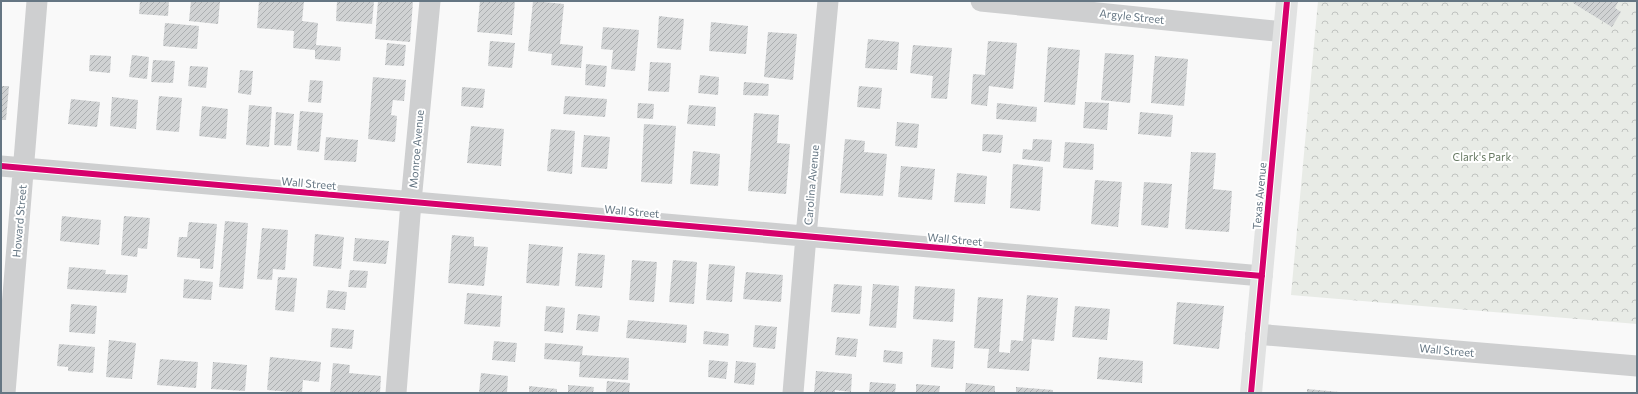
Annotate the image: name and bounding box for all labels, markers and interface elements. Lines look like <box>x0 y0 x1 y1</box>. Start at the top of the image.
street label: Argyle Street <box>1099 6 1166 26</box>
street label: Monroe Avenue <box>406 109 426 189</box>
street label: Carolina Avenue <box>801 144 821 226</box>
park label: Clark's Park <box>1453 150 1511 163</box>
street label: Texas Avenue <box>1250 162 1268 230</box>
street label: Wall Street <box>281 174 338 192</box>
street label: Howard Street <box>9 184 29 258</box>
street label: Wall Street <box>604 202 661 220</box>
street label: Wall Street <box>927 230 984 248</box>
street label: Wall Street <box>1419 341 1476 359</box>

